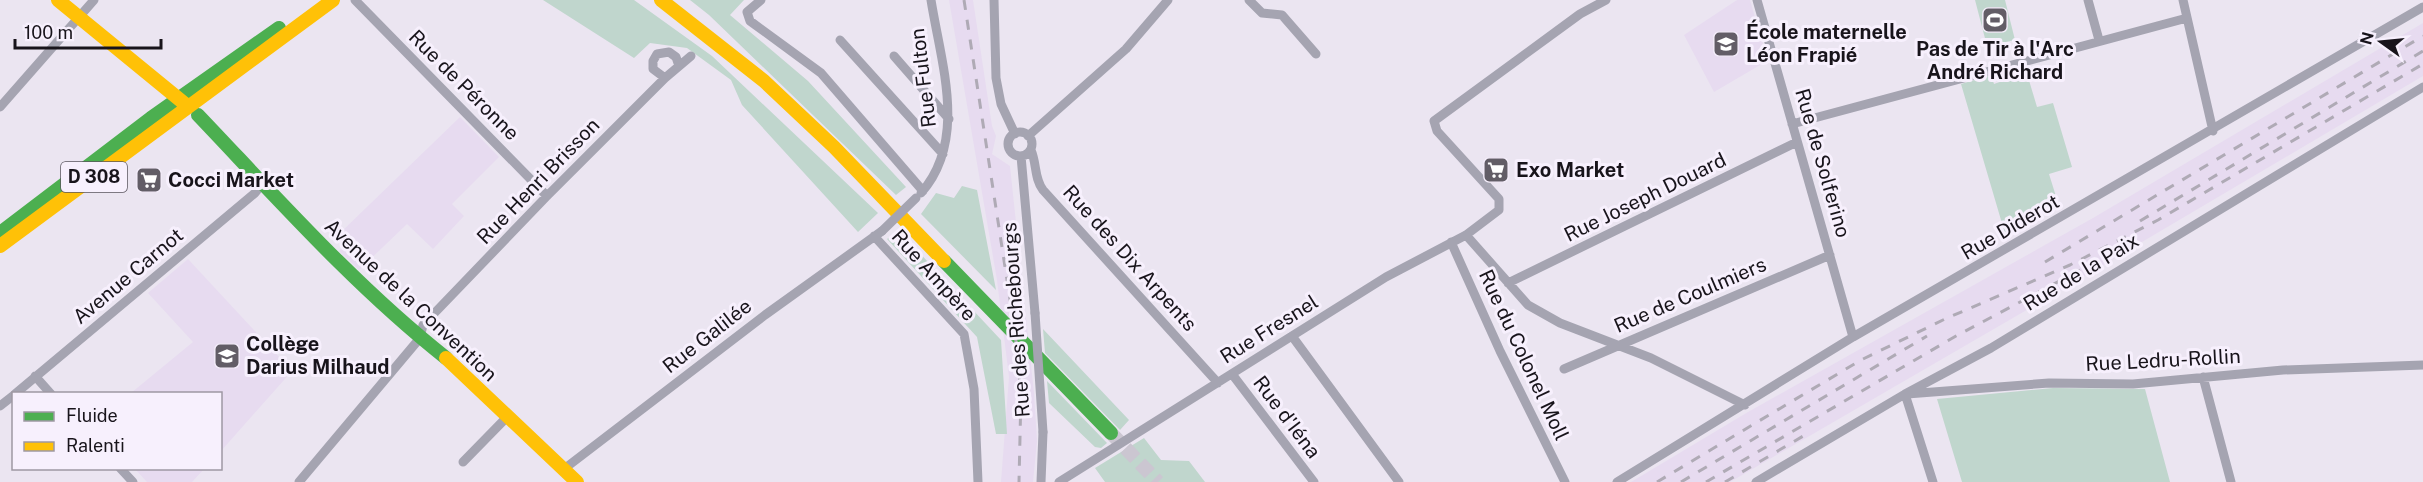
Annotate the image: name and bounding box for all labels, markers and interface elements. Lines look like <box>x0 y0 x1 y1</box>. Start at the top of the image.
sports icon: Pas de Tir à l'Arc André Richard <box>1980 5 2010 35</box>
scale bar <box>15 12 160 50</box>
north arrow <box>2351 12 2411 72</box>
place label: École maternelle Léon Frapié <box>1746 19 1907 67</box>
text: 100 m <box>24 22 73 43</box>
street label: Rue de Péronne <box>404 25 524 145</box>
street label: Rue Fulton <box>905 27 941 129</box>
school or university icon: École maternelle Léon Frapié <box>1711 29 1741 59</box>
text: N <box>2356 30 2378 47</box>
place label: Pas de Tir à l'Arc André Richard <box>1916 37 2074 84</box>
street label: Rue de Solferino <box>1790 86 1856 240</box>
street label: Rue Henri Brisson <box>472 113 604 249</box>
street label: Rue Joseph Douard <box>1560 147 1730 247</box>
supermarket icon: Exo Market <box>1481 155 1511 185</box>
place label: Exo Market <box>1516 158 1624 182</box>
road number: D 308 <box>61 162 127 192</box>
supermarket icon: Cocci Market <box>134 165 164 195</box>
place label: Cocci Market <box>168 168 294 192</box>
street label: Rue des Dix Arpents <box>1058 180 1202 336</box>
street label: Rue Diderot <box>1957 189 2063 265</box>
street label: Avenue de la Convention <box>320 214 502 386</box>
street label: Rue des Richebourgs <box>997 222 1035 418</box>
street label: Avenue Carnot <box>68 223 188 329</box>
street label: Rue Ampère <box>887 224 981 326</box>
street label: Rue de la Paix <box>2019 228 2143 316</box>
street label: Rue de Coulmiers <box>1610 252 1770 338</box>
street label: Rue du Colonel Moll <box>1474 266 1574 444</box>
street label: Rue Fresnel <box>1216 289 1322 369</box>
street label: Rue Galilée <box>658 294 756 378</box>
place label: Collège Darius Milhaud <box>246 332 390 379</box>
school or university icon: Collège Darius Milhaud <box>212 341 242 371</box>
street label: Rue Ledru-Rollin <box>2085 344 2241 376</box>
street label: Rue d'Iéna <box>1248 371 1326 463</box>
legend <box>12 392 222 470</box>
text: Fluide <box>66 405 118 426</box>
text: Ralenti <box>66 435 125 456</box>

